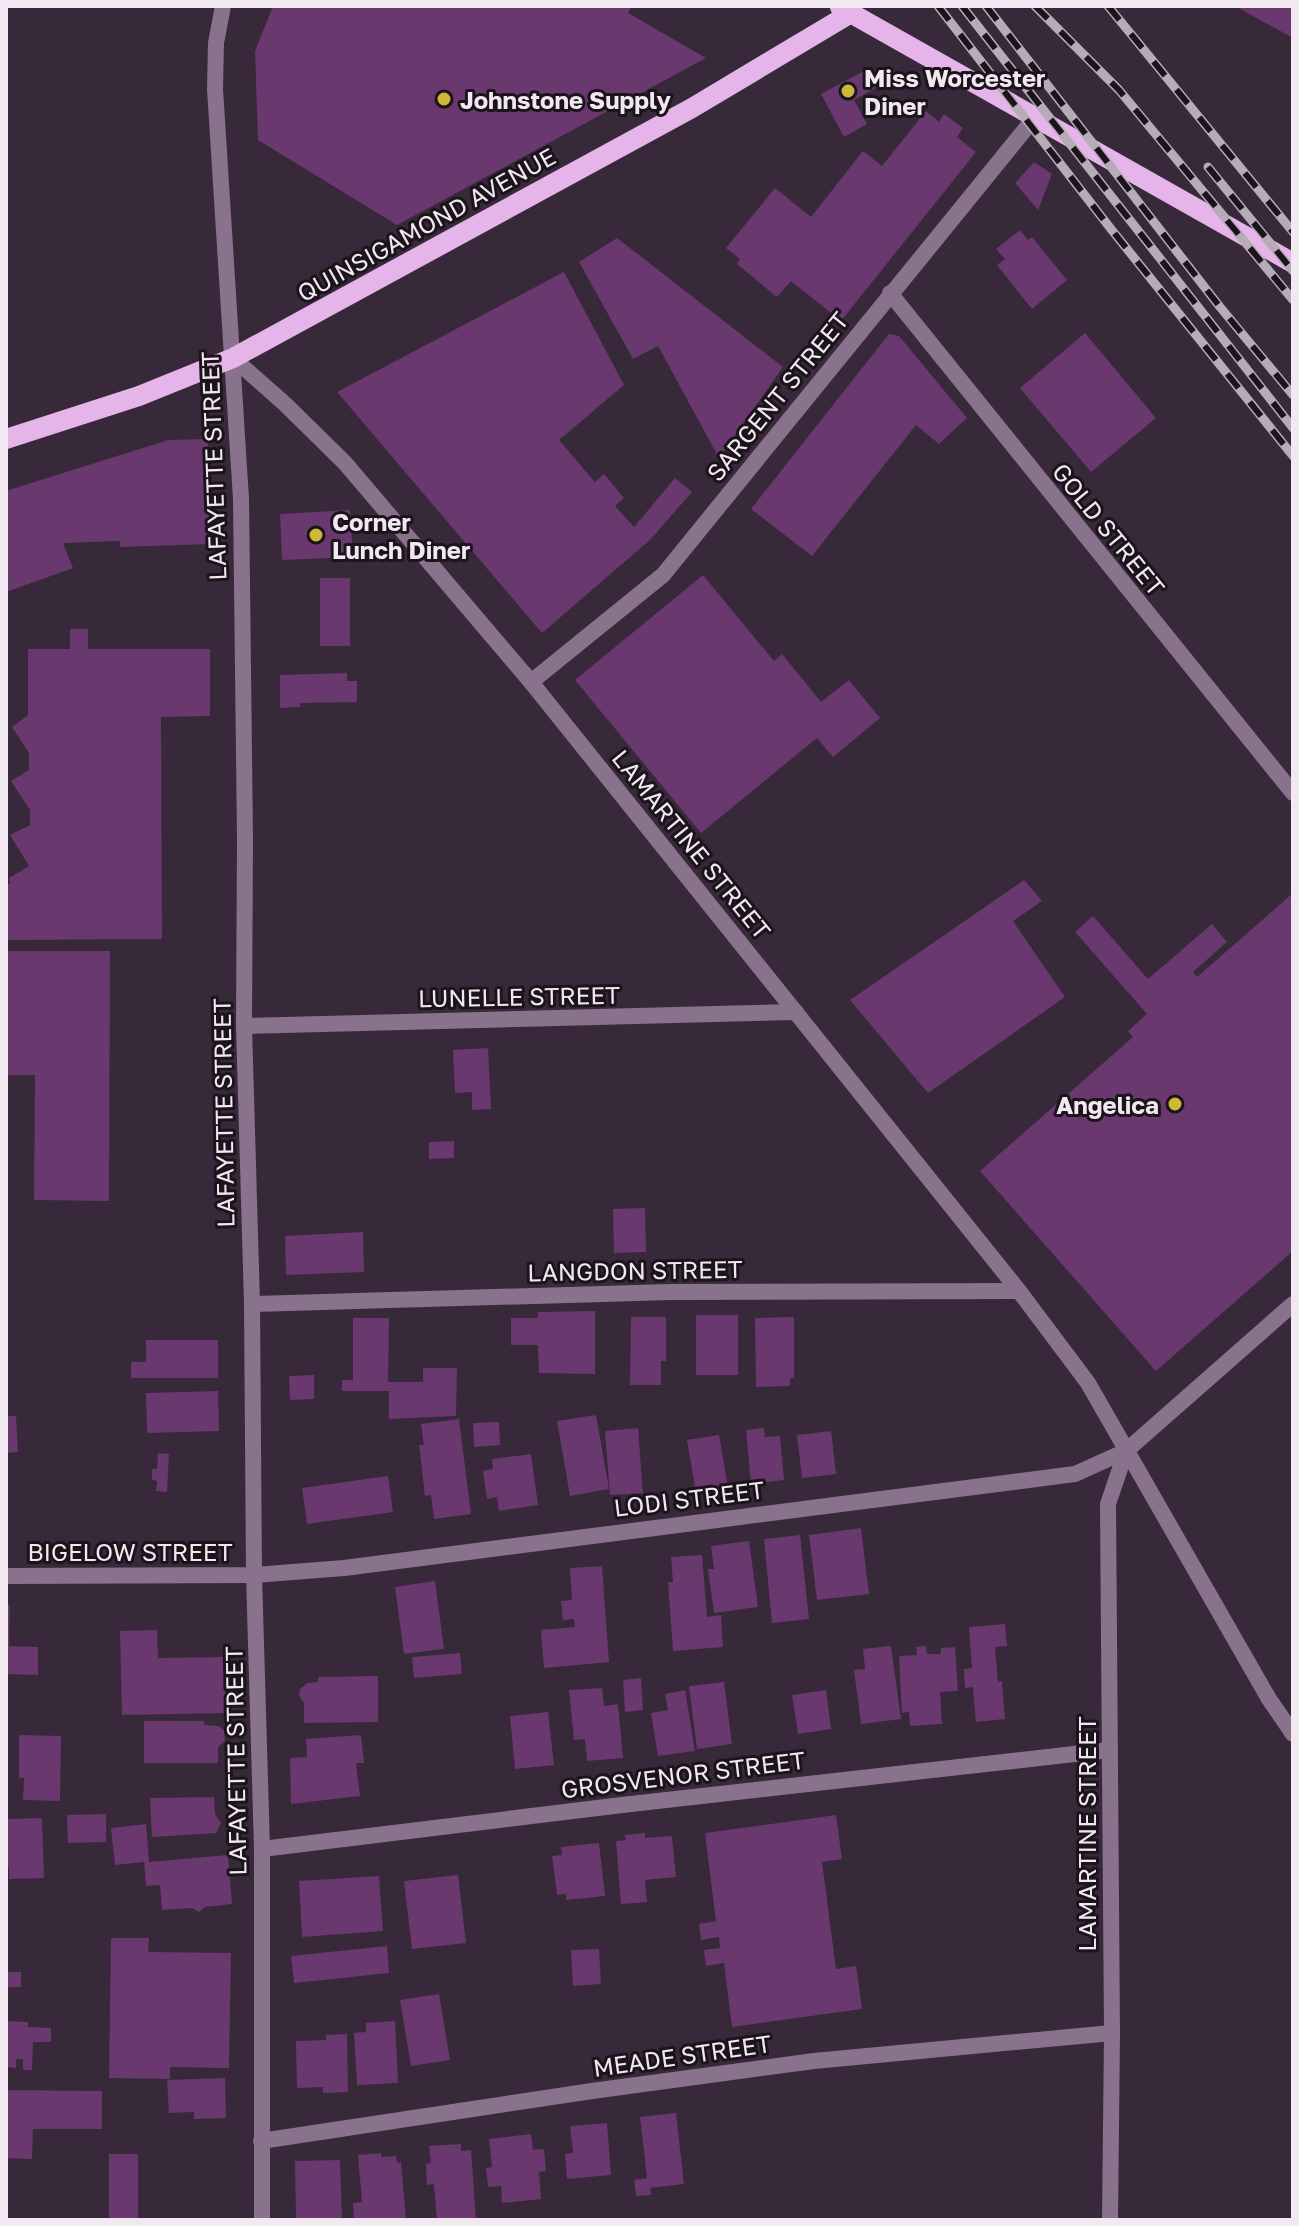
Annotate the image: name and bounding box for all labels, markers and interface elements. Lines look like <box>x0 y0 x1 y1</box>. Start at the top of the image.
place label: Miss Worcester Diner <box>864 63 1045 120</box>
marker: Miss Worcester Diner <box>839 82 857 100</box>
place label: Johnstone Supply <box>460 85 672 114</box>
marker: Johnstone Supply <box>435 90 453 108</box>
street label: QUINSIGAMOND AVENUE <box>292 141 560 307</box>
street label: SARGENT STREET <box>700 306 854 486</box>
street label: LAFAYETTE STREET <box>195 351 231 581</box>
street label: GOLD STREET <box>1047 457 1171 601</box>
place label: Corner Lunch Diner <box>332 507 470 564</box>
marker: Corner Lunch Diner <box>307 526 325 544</box>
street label: LAMARTINE STREET <box>607 743 777 945</box>
street label: LUNELLE STREET <box>418 980 620 1012</box>
street label: LAFAYETTE STREET <box>206 998 239 1228</box>
place label: Angelica <box>1056 1090 1159 1119</box>
marker: Angelica <box>1166 1095 1184 1113</box>
street label: LANGDON STREET <box>527 1254 743 1286</box>
street label: LODI STREET <box>612 1474 766 1522</box>
street label: BIGELOW STREET <box>27 1537 233 1566</box>
street label: LAFAYETTE STREET <box>218 1646 251 1876</box>
street label: LAMARTINE STREET <box>1072 1716 1101 1952</box>
street label: GROSVENOR STREET <box>559 1745 807 1803</box>
street label: MEADE STREET <box>591 2028 773 2082</box>

